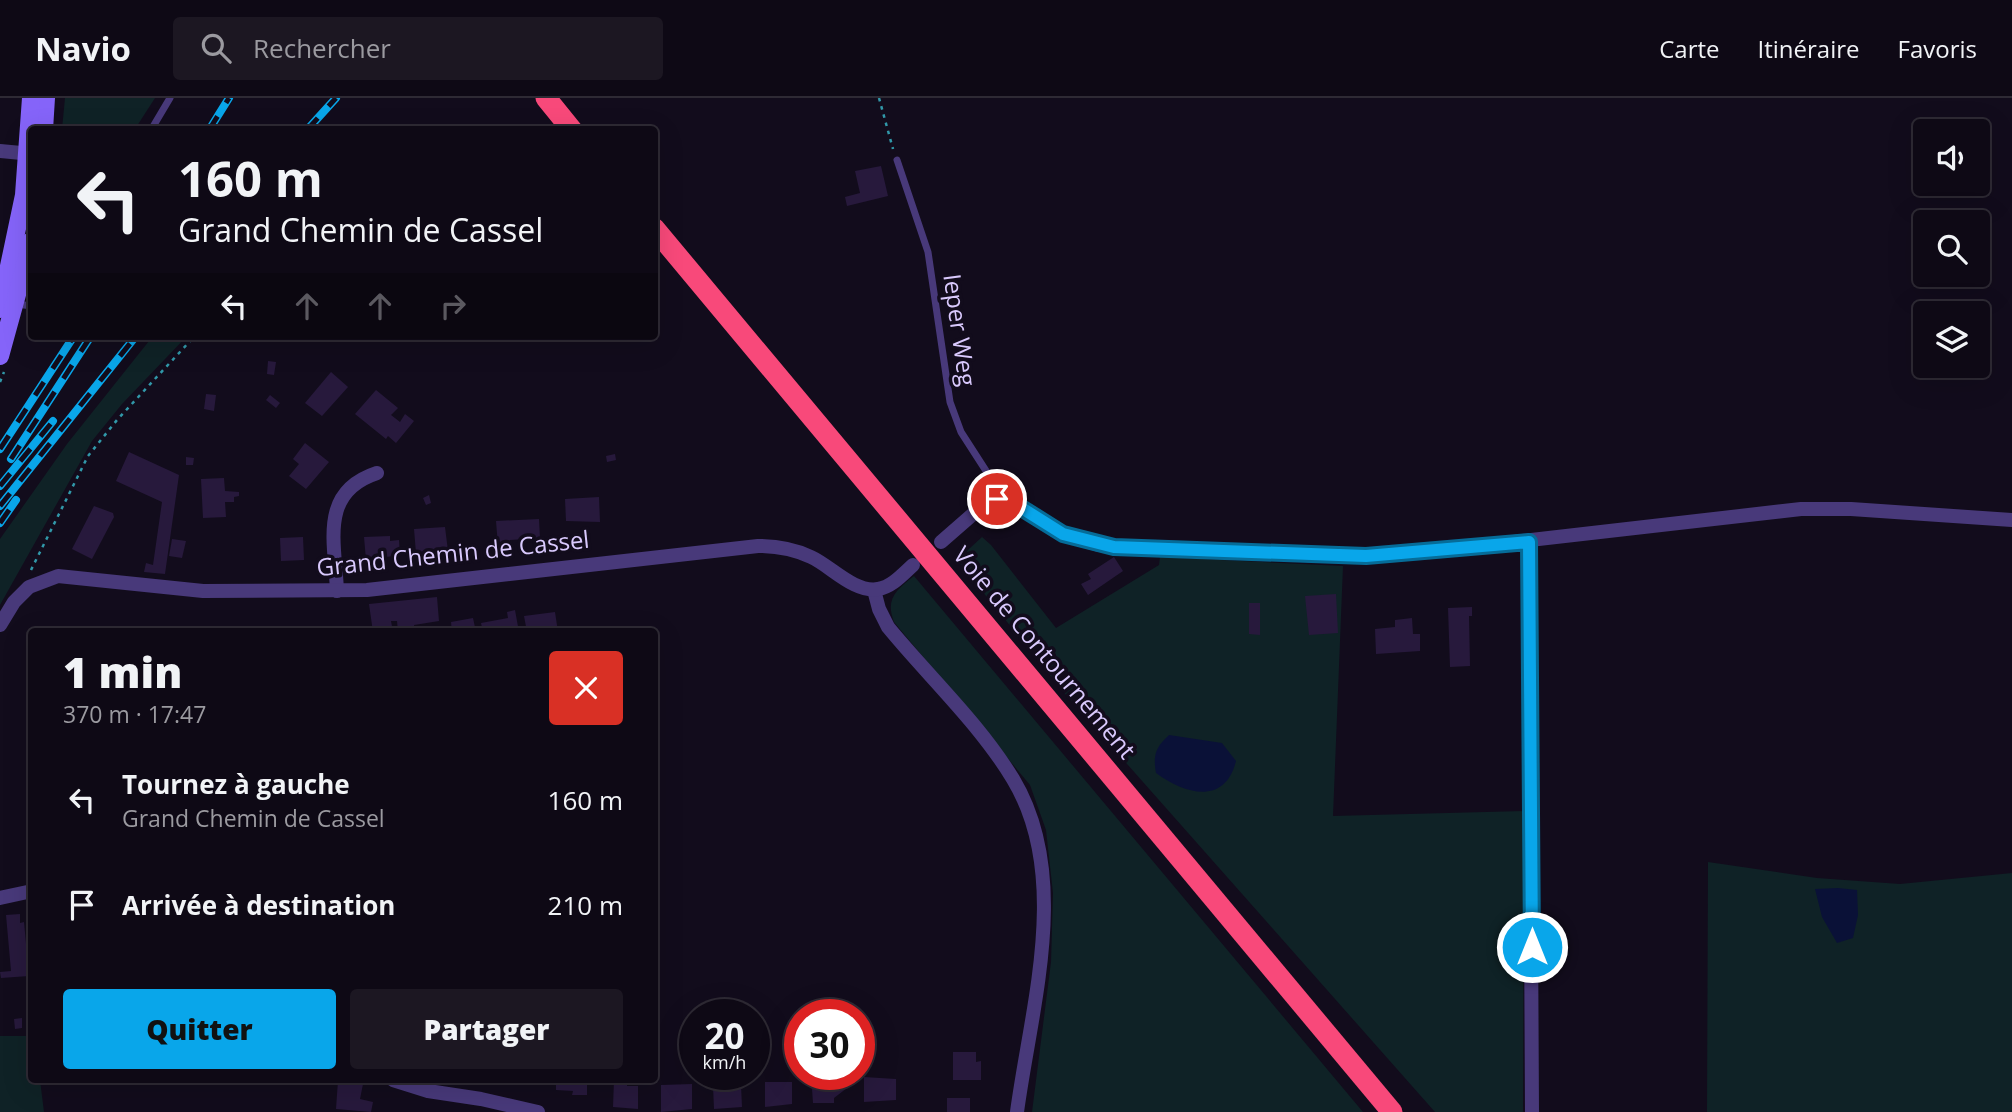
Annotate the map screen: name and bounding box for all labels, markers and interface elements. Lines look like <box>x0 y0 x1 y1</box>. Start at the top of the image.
search box <box>173 17 663 80</box>
text: Navio <box>35 26 131 71</box>
icon: search <box>197 29 235 67</box>
text: Rechercher <box>253 30 391 66</box>
text: Carte <box>1659 32 1720 65</box>
text: Itinéraire <box>1758 32 1860 65</box>
text: Favoris <box>1898 32 1977 65</box>
map controls <box>1913 119 1990 378</box>
button: sound <box>1913 119 1990 196</box>
text: 160 m <box>178 145 323 211</box>
icon: left <box>63 154 154 245</box>
text: Grand Chemin de Cassel <box>178 208 543 251</box>
button: search <box>1913 210 1990 287</box>
street label: Ieper Weg <box>936 272 985 388</box>
icon: left <box>215 287 253 325</box>
icon: ahead <box>288 287 326 325</box>
icon: ahead <box>361 287 399 325</box>
icon: right <box>434 287 472 325</box>
button: layers <box>1913 301 1990 378</box>
pin <box>967 469 1027 529</box>
icon: arrive <box>978 480 1016 518</box>
street label: Grand Chemin de Cassel <box>315 522 591 583</box>
street label: Voie de Contournement <box>946 539 1144 765</box>
text: 1 min <box>63 643 182 700</box>
button: close <box>549 651 623 725</box>
text: 370 m · 17:47 <box>63 698 206 730</box>
text: Tournez à gauche <box>122 766 350 802</box>
icon: left <box>63 781 101 819</box>
text: 160 m <box>548 782 623 818</box>
text: Grand Chemin de Cassel <box>122 802 385 834</box>
icon: arrive <box>63 886 101 924</box>
text: Arrivée à destination <box>122 887 395 923</box>
text: 210 m <box>548 887 623 923</box>
position arrow <box>1495 910 1569 984</box>
button: Quitter <box>63 989 336 1069</box>
button: Partager <box>350 989 623 1069</box>
speed limit sign: 30 <box>784 999 875 1090</box>
text: 20 <box>704 1012 745 1059</box>
text: km/h <box>703 1050 746 1074</box>

